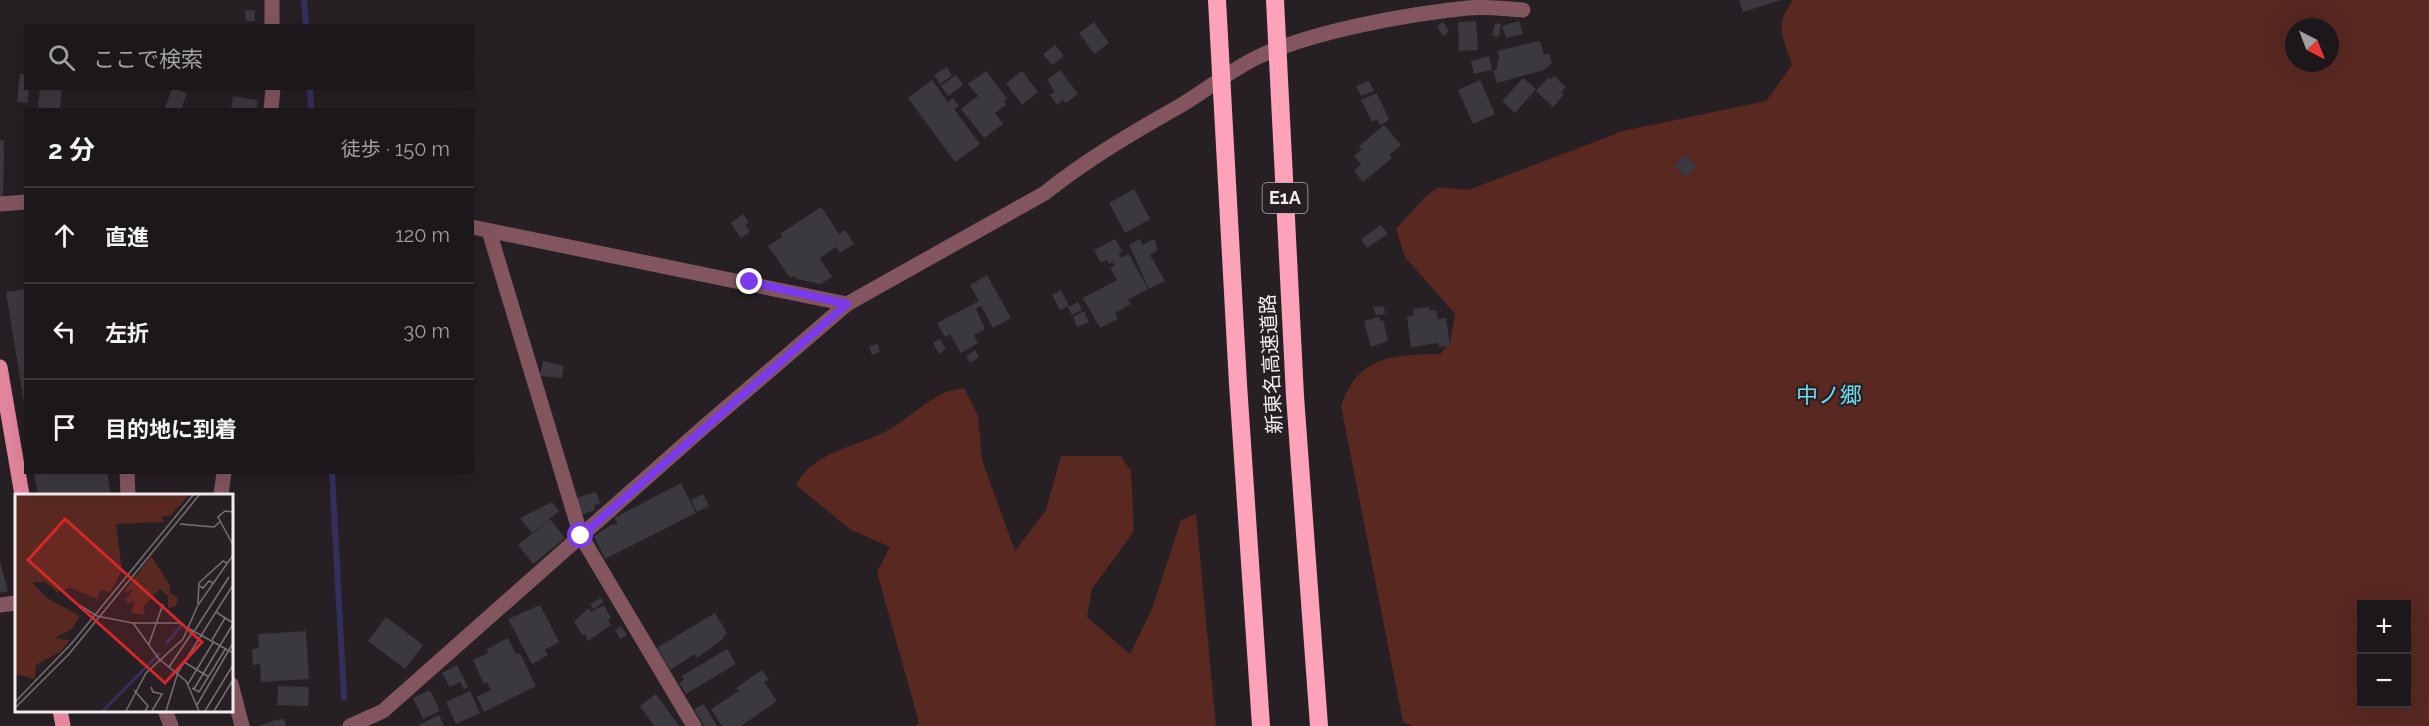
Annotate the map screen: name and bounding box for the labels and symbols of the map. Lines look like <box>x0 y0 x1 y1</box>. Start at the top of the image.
north arrow <box>2285 18 2339 72</box>
road number: E1A <box>1262 183 1308 213</box>
route end <box>736 268 762 294</box>
street label: 新東名高速道路 <box>1255 293 1287 435</box>
district label: 中ノ郷 <box>1796 382 1862 408</box>
inset map <box>15 494 232 711</box>
route start <box>567 522 593 548</box>

